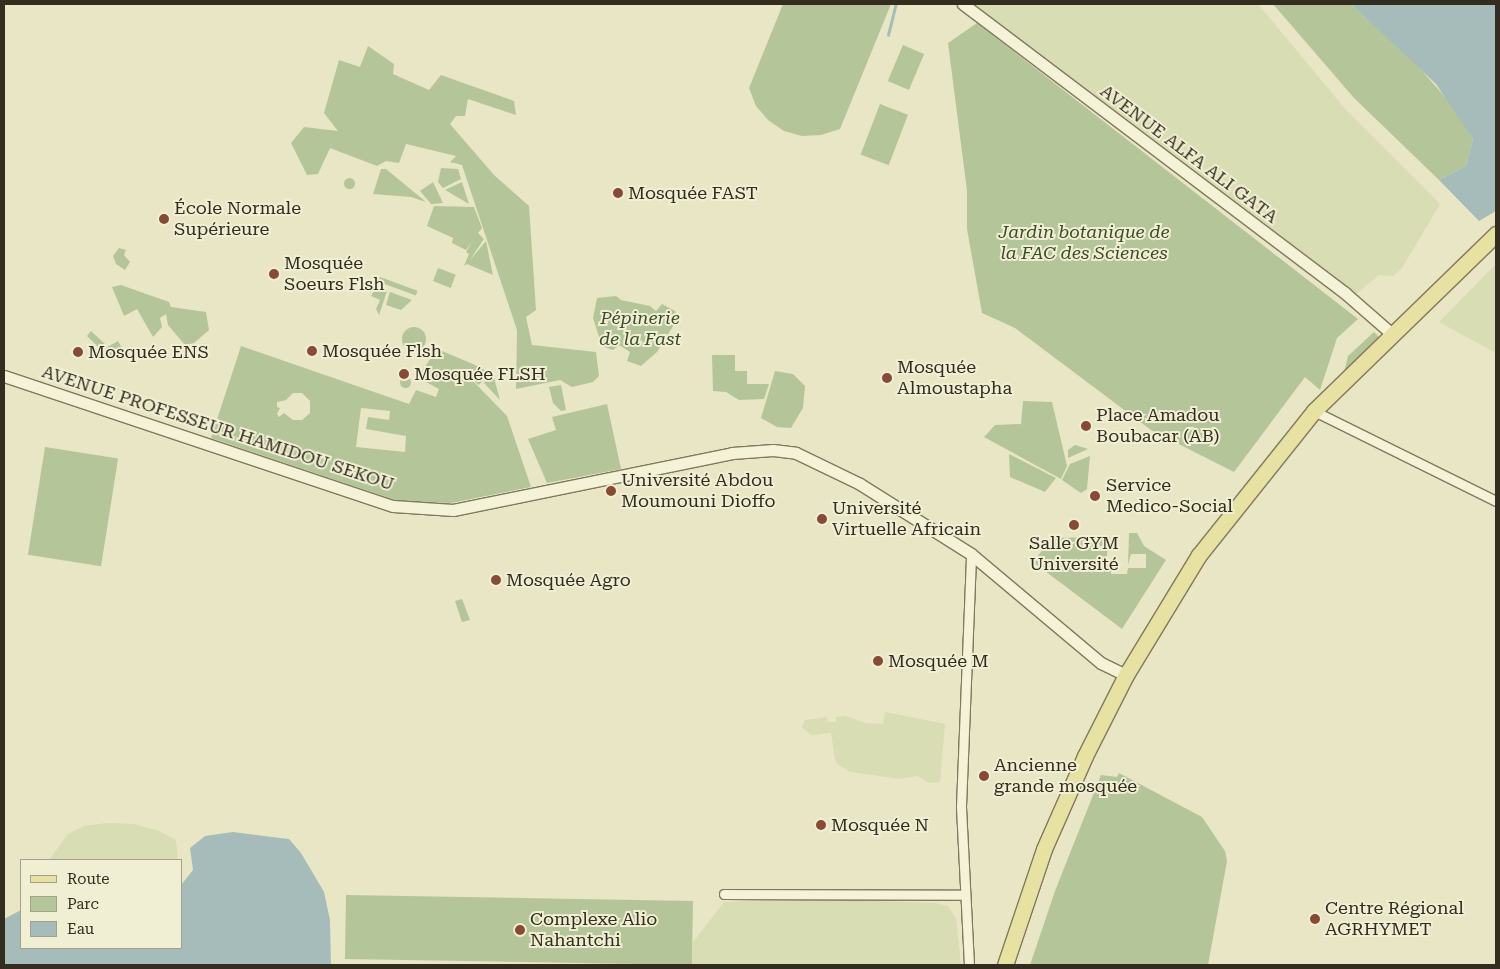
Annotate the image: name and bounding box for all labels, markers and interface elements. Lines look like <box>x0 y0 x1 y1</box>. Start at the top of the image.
street label: AVENUE ALFA ALI GATA <box>1096 80 1282 228</box>
place label: Mosquée FAST <box>628 182 758 204</box>
marker: Mosquée FAST <box>612 187 624 199</box>
place label: École Normale Supérieure <box>174 198 301 240</box>
marker: École Normale Supérieure <box>158 213 170 225</box>
park label: Jardin botanique de la FAC des Sciences <box>998 222 1170 264</box>
place label: Mosquée Soeurs Flsh <box>284 253 385 296</box>
marker: Mosquée Soeurs Flsh <box>268 268 280 280</box>
park label: Pépinerie de la Fast <box>599 308 681 350</box>
place label: Mosquée Flsh <box>322 340 442 362</box>
place label: Mosquée ENS <box>88 341 209 363</box>
marker: Mosquée Flsh <box>306 345 318 357</box>
marker: Mosquée ENS <box>72 346 84 358</box>
place label: Mosquée Almoustapha <box>897 357 1012 399</box>
street label: AVENUE PROFESSEUR HAMIDOU SEKOU <box>39 361 397 495</box>
place label: Mosquée FLSH <box>414 363 546 385</box>
marker: Mosquée FLSH <box>398 368 410 380</box>
marker: Mosquée Almoustapha <box>881 372 893 384</box>
place label: Place Amadou Boubacar (AB) <box>1096 405 1219 448</box>
marker: Place Amadou Boubacar (AB) <box>1080 420 1092 432</box>
place label: Université Abdou Moumouni Dioffo <box>621 470 775 512</box>
place label: Service Medico-Social <box>1106 475 1233 518</box>
marker: Université Abdou Moumouni Dioffo <box>605 485 617 497</box>
marker: Service Medico-Social <box>1088 489 1102 503</box>
place label: Université Virtuelle Africain <box>832 498 981 540</box>
marker: Université Virtuelle Africain <box>816 513 828 525</box>
marker: Salle GYM Université <box>1068 519 1080 531</box>
place label: Salle GYM Université <box>1029 533 1119 576</box>
place label: Mosquée Agro <box>506 569 631 591</box>
marker: Mosquée Agro <box>490 574 502 586</box>
place label: Mosquée M <box>888 650 989 672</box>
marker: Mosquée M <box>872 655 884 667</box>
place label: Ancienne grande mosquée <box>994 755 1137 798</box>
marker: Ancienne grande mosquée <box>978 770 990 782</box>
place label: Mosquée N <box>831 814 929 836</box>
marker: Mosquée N <box>815 819 827 831</box>
legend <box>20 859 182 949</box>
text: Route <box>67 870 109 888</box>
text: Parc <box>67 895 99 913</box>
place label: Centre Régional AGRHYMET <box>1325 898 1464 941</box>
place label: Complexe Alio Nahantchi <box>530 909 657 952</box>
marker: Centre Régional AGRHYMET <box>1309 913 1321 925</box>
text: Eau <box>67 920 94 938</box>
marker: Complexe Alio Nahantchi <box>514 924 526 936</box>

